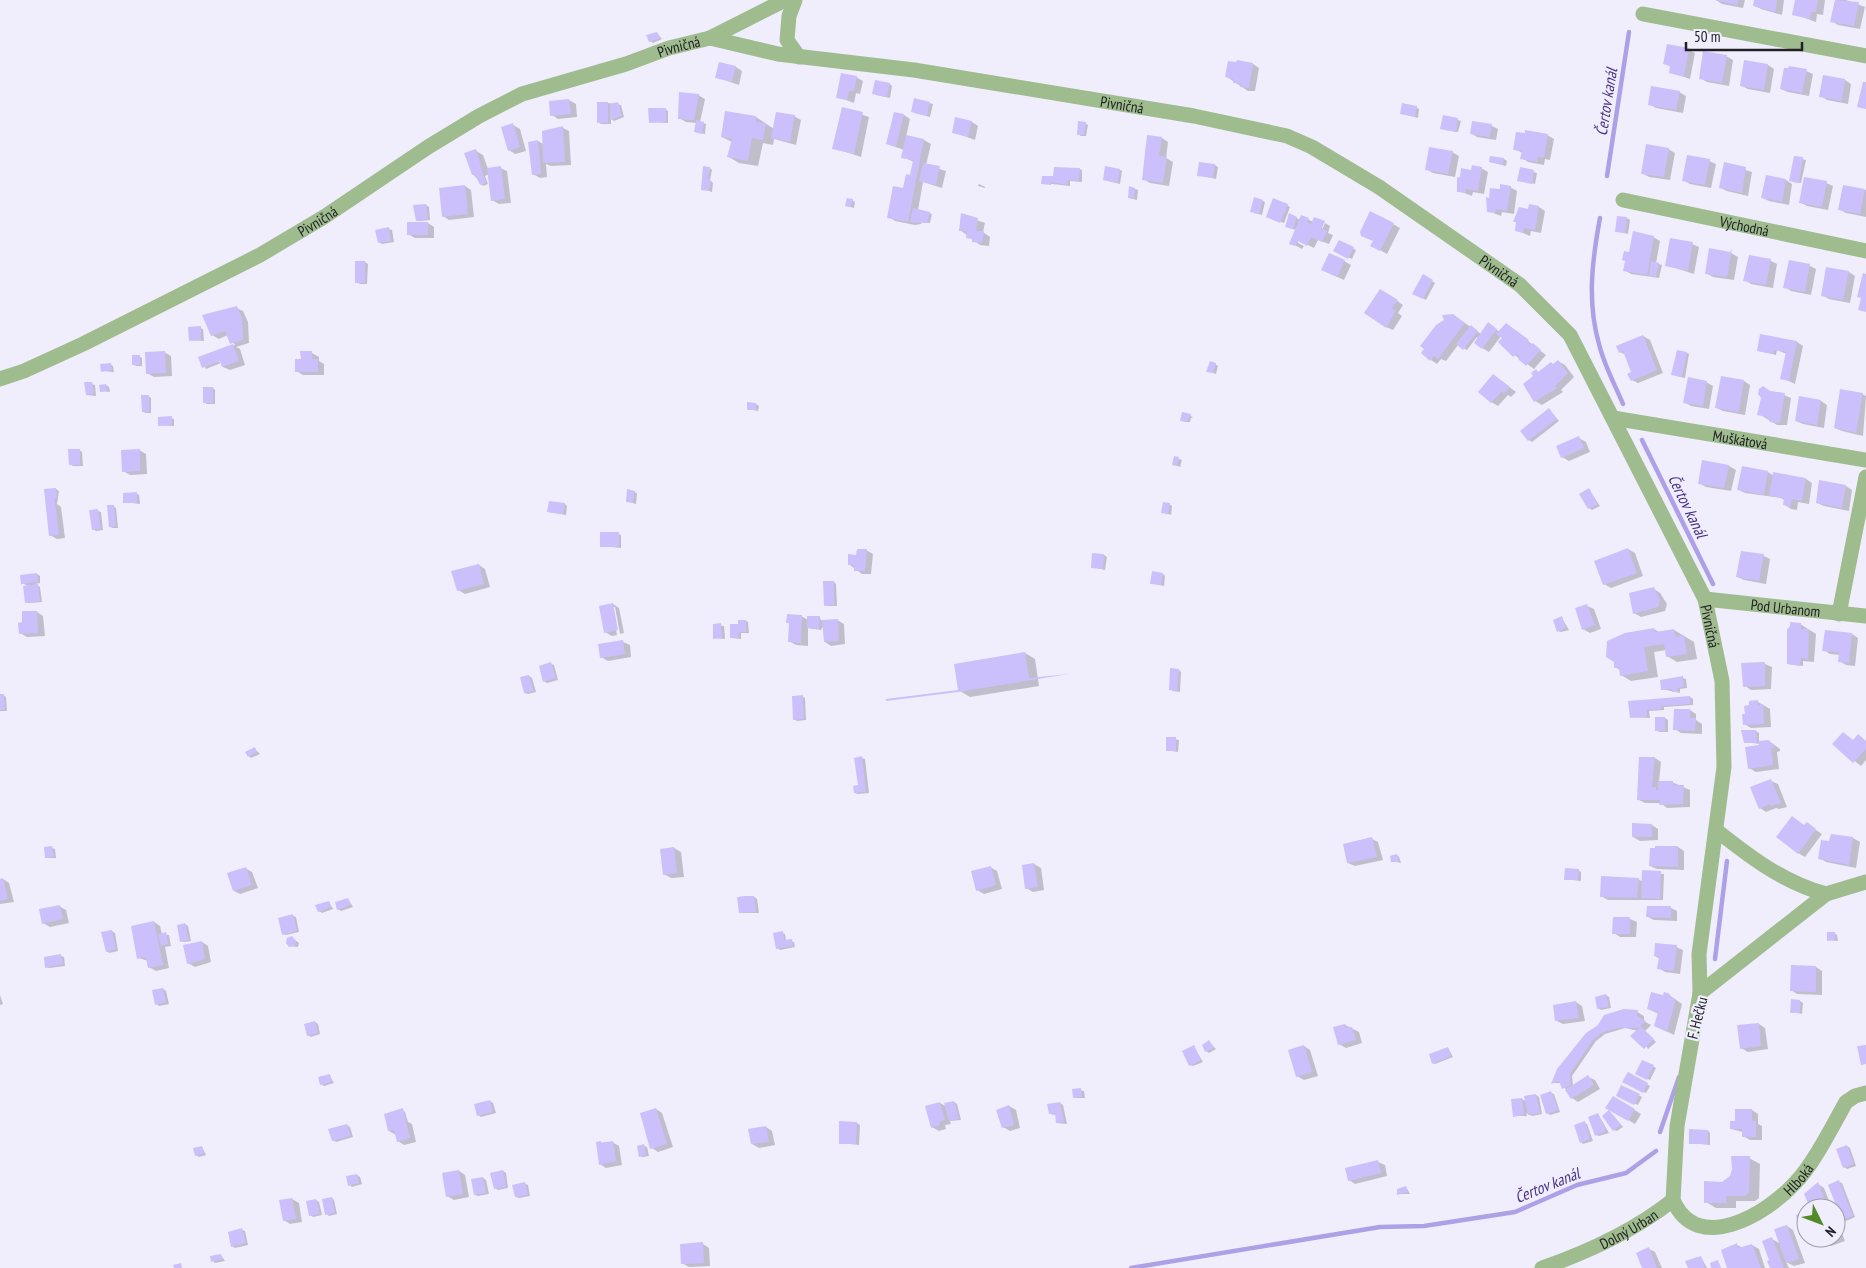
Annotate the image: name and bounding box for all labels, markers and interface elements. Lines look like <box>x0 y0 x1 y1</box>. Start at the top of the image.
scale bar <box>1686 20 1802 52</box>
text: 50 m <box>1694 27 1720 46</box>
street label: Pivničná <box>654 31 702 61</box>
water label: Čertov kanál <box>1591 66 1621 137</box>
street label: Pivničná <box>1099 91 1145 117</box>
street label: Pivničná <box>294 201 341 240</box>
street label: Východná <box>1717 211 1771 240</box>
street label: Pivničná <box>1476 250 1523 291</box>
street label: Muškátová <box>1711 425 1769 453</box>
water label: Čertov kanál <box>1664 471 1712 542</box>
street label: Pod Urbanom <box>1750 594 1821 621</box>
street label: Pivničná <box>1697 603 1724 649</box>
street label: F. Hečku <box>1683 995 1711 1041</box>
street label: Hlboká <box>1779 1160 1817 1199</box>
water label: Čertov kanál <box>1512 1162 1584 1207</box>
north arrow <box>1796 1198 1846 1248</box>
street label: Dolný Urban <box>1596 1205 1661 1253</box>
text: N <box>1821 1223 1840 1241</box>

